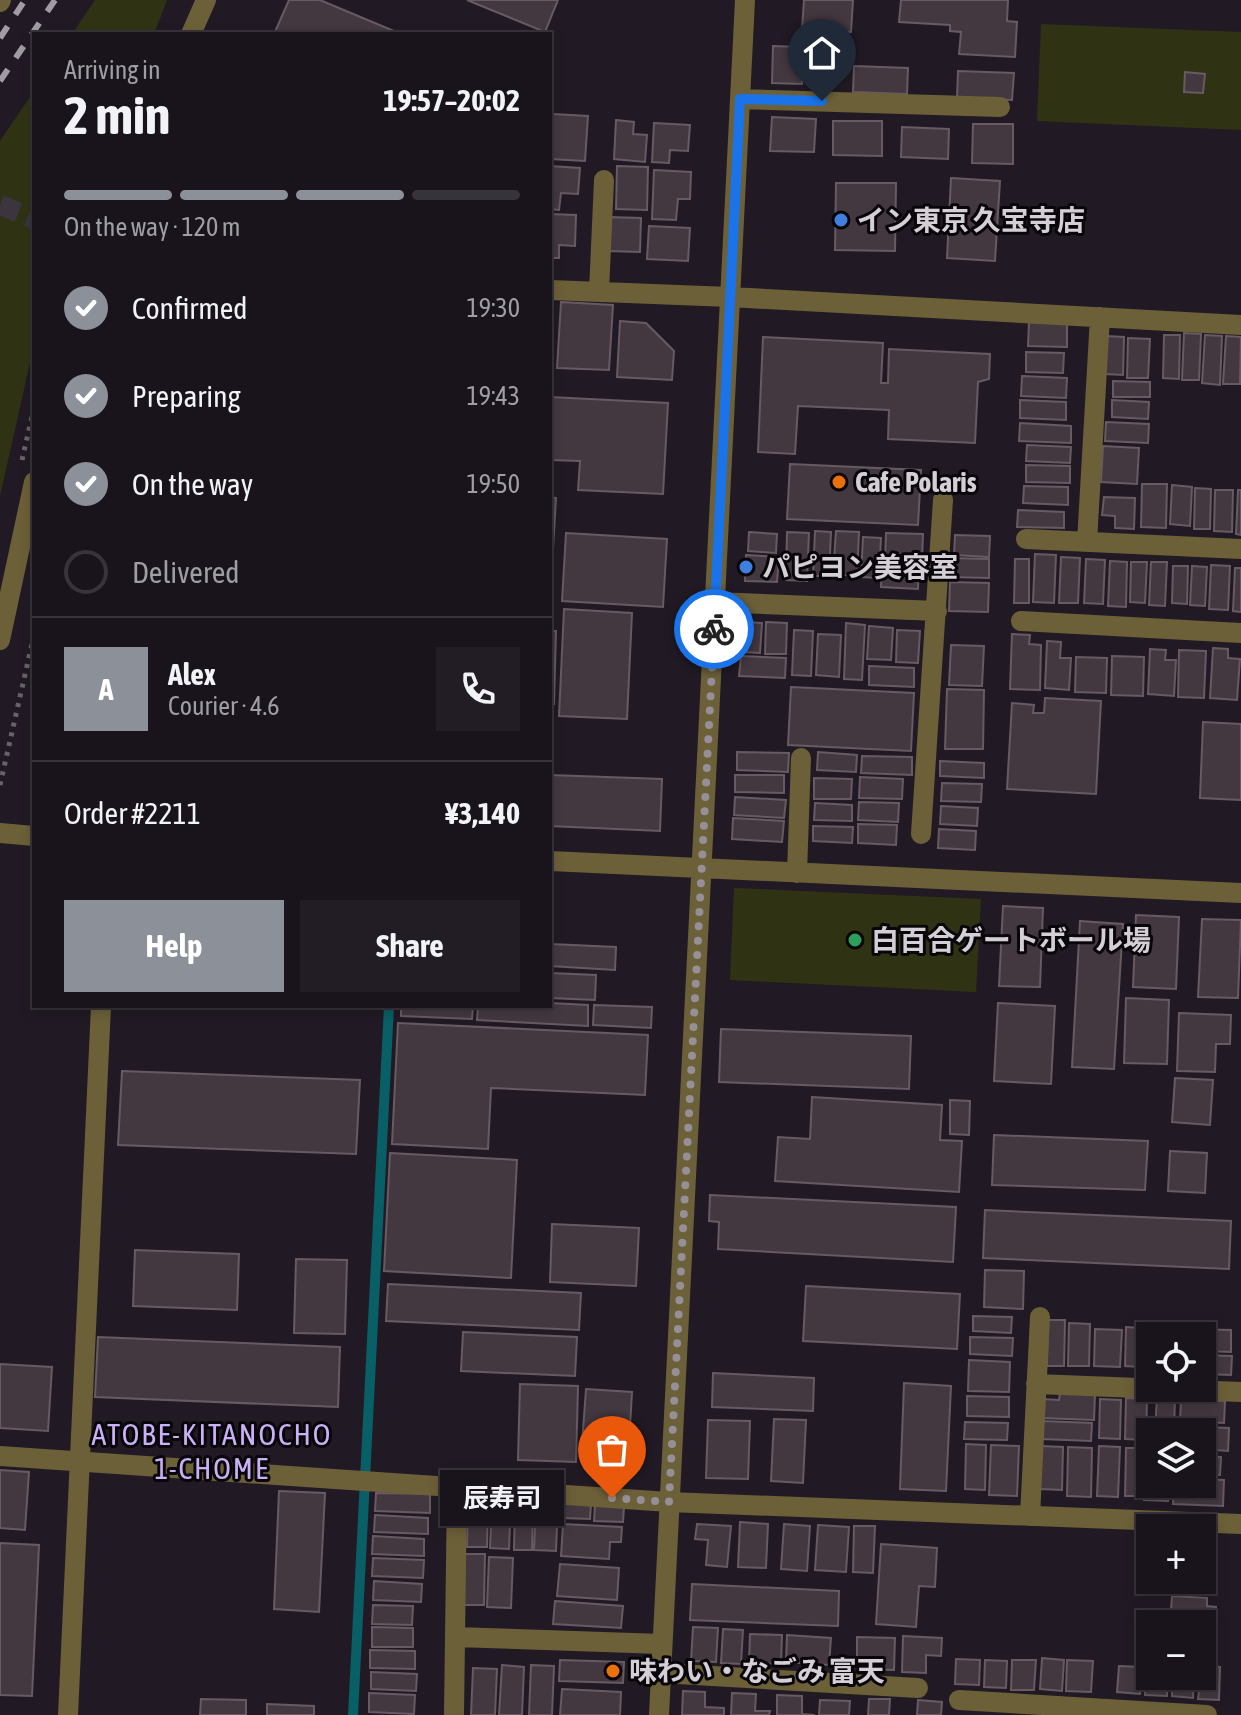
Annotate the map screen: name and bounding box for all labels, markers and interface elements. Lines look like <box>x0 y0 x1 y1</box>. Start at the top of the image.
pin <box>788 19 856 101</box>
icon: home <box>800 31 844 75</box>
text: Arriving in <box>64 55 161 85</box>
text: 19:57–20:02 <box>383 83 520 117</box>
text: 2 min <box>64 85 170 145</box>
place label: イン東京 久宝寺店 <box>857 204 1085 236</box>
marker: イン東京 久宝寺店 <box>832 211 850 229</box>
text: On the way · 120 m <box>64 212 241 242</box>
icon: check <box>64 286 108 330</box>
text: Confirmed <box>132 291 247 325</box>
text: 19:30 <box>466 293 520 323</box>
icon: check <box>64 374 108 418</box>
text: Preparing <box>132 379 241 413</box>
text: 19:43 <box>466 381 520 411</box>
icon: check <box>64 462 108 506</box>
place label: Cafe Polaris <box>855 466 977 498</box>
text: On the way <box>132 467 253 501</box>
text: 19:50 <box>466 469 520 499</box>
marker: Cafe Polaris <box>830 473 848 491</box>
place label: パピヨン美容室 <box>762 551 958 583</box>
text: Delivered <box>132 555 240 589</box>
marker: パピヨン美容室 <box>737 558 755 576</box>
courier <box>674 589 754 669</box>
icon: bike <box>692 607 736 651</box>
button: phone <box>436 647 520 731</box>
text: Alex <box>168 657 216 691</box>
text: A <box>99 672 113 706</box>
text: Courier · 4.6 <box>168 691 279 721</box>
text: Order #2211 <box>64 796 201 830</box>
text: ¥3,140 <box>445 796 520 830</box>
button: Help <box>64 900 284 992</box>
button: Share <box>300 900 520 992</box>
place label: 白百合ゲートボール場 <box>871 924 1151 956</box>
marker: 白百合ゲートボール場 <box>846 931 864 949</box>
map controls <box>1136 1322 1216 1690</box>
button: locate <box>1136 1322 1216 1402</box>
pin <box>578 1416 646 1498</box>
district label: ATOBE-KITANOCHO 1-CHOME <box>92 1417 332 1485</box>
button: layers <box>1136 1418 1216 1498</box>
icon: bag <box>590 1428 634 1472</box>
callout: 辰寿司 <box>440 1470 564 1526</box>
text: 辰寿司 <box>463 1483 541 1513</box>
button: + <box>1136 1514 1216 1594</box>
button: − <box>1136 1610 1216 1690</box>
place label: 味わい・なごみ 富天 <box>629 1655 885 1687</box>
marker: 味わい・なごみ 富天 <box>604 1662 622 1680</box>

